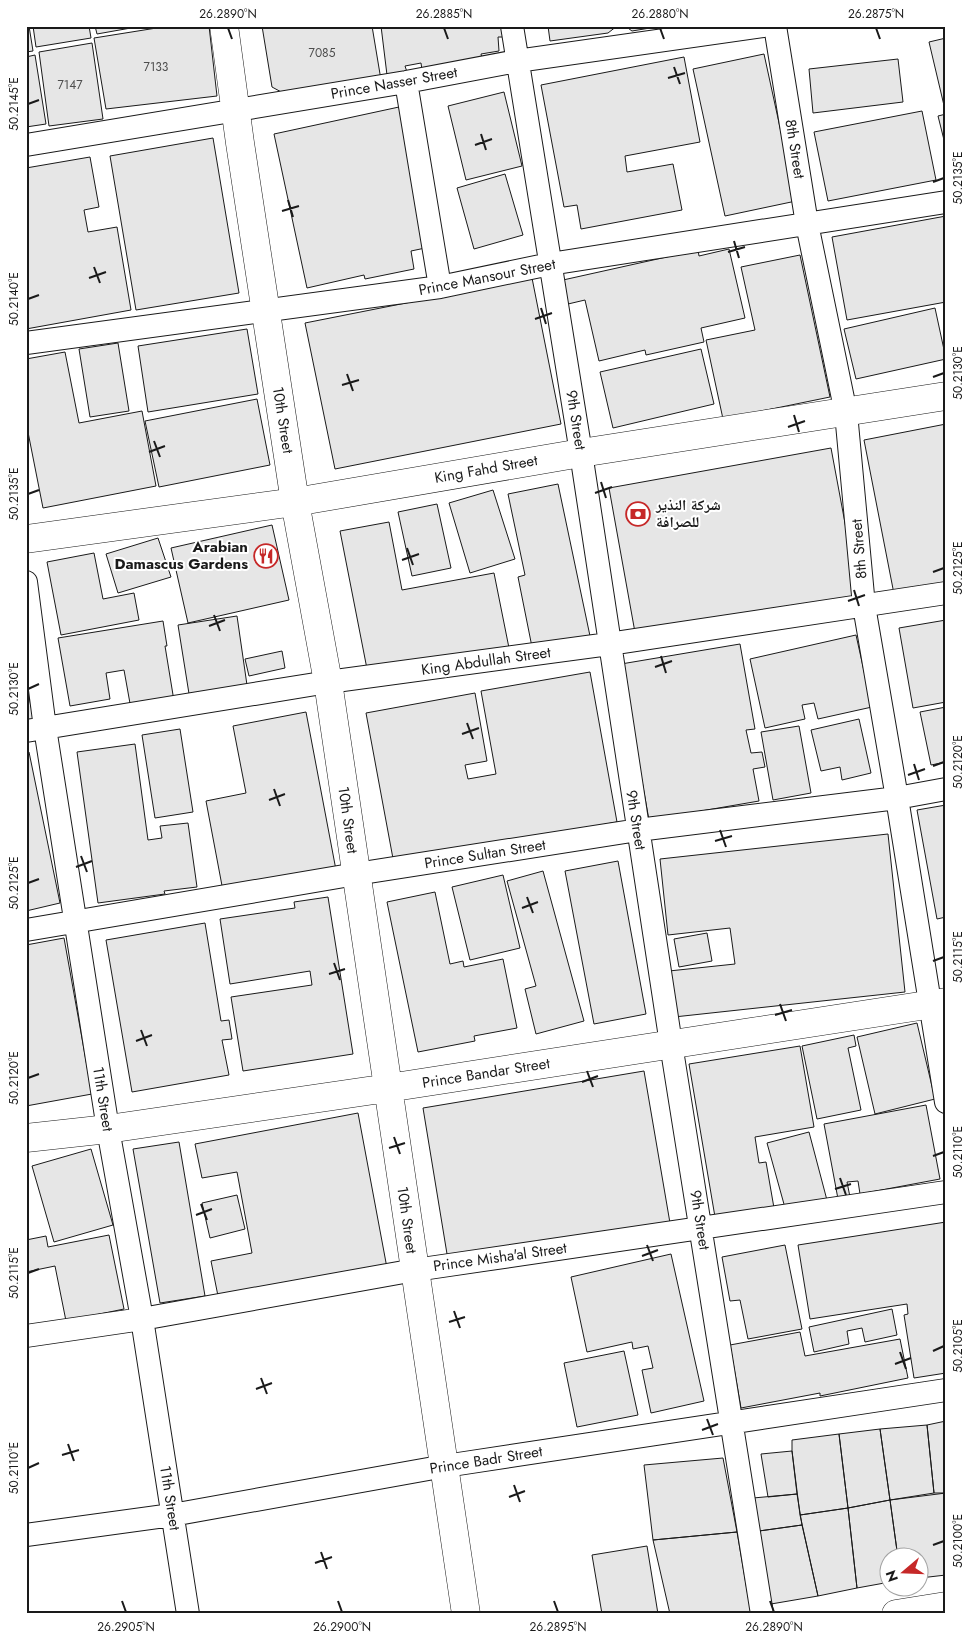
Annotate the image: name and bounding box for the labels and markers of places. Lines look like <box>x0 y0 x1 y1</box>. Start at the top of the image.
place label: شركة النذير للصرافة <box>655 494 721 533</box>
bank icon: شركة النذير للصرافة <box>625 501 651 527</box>
place label: Arabian Damascus Gardens <box>115 536 248 575</box>
restaurant icon: Arabian Damascus Gardens <box>253 543 279 569</box>

